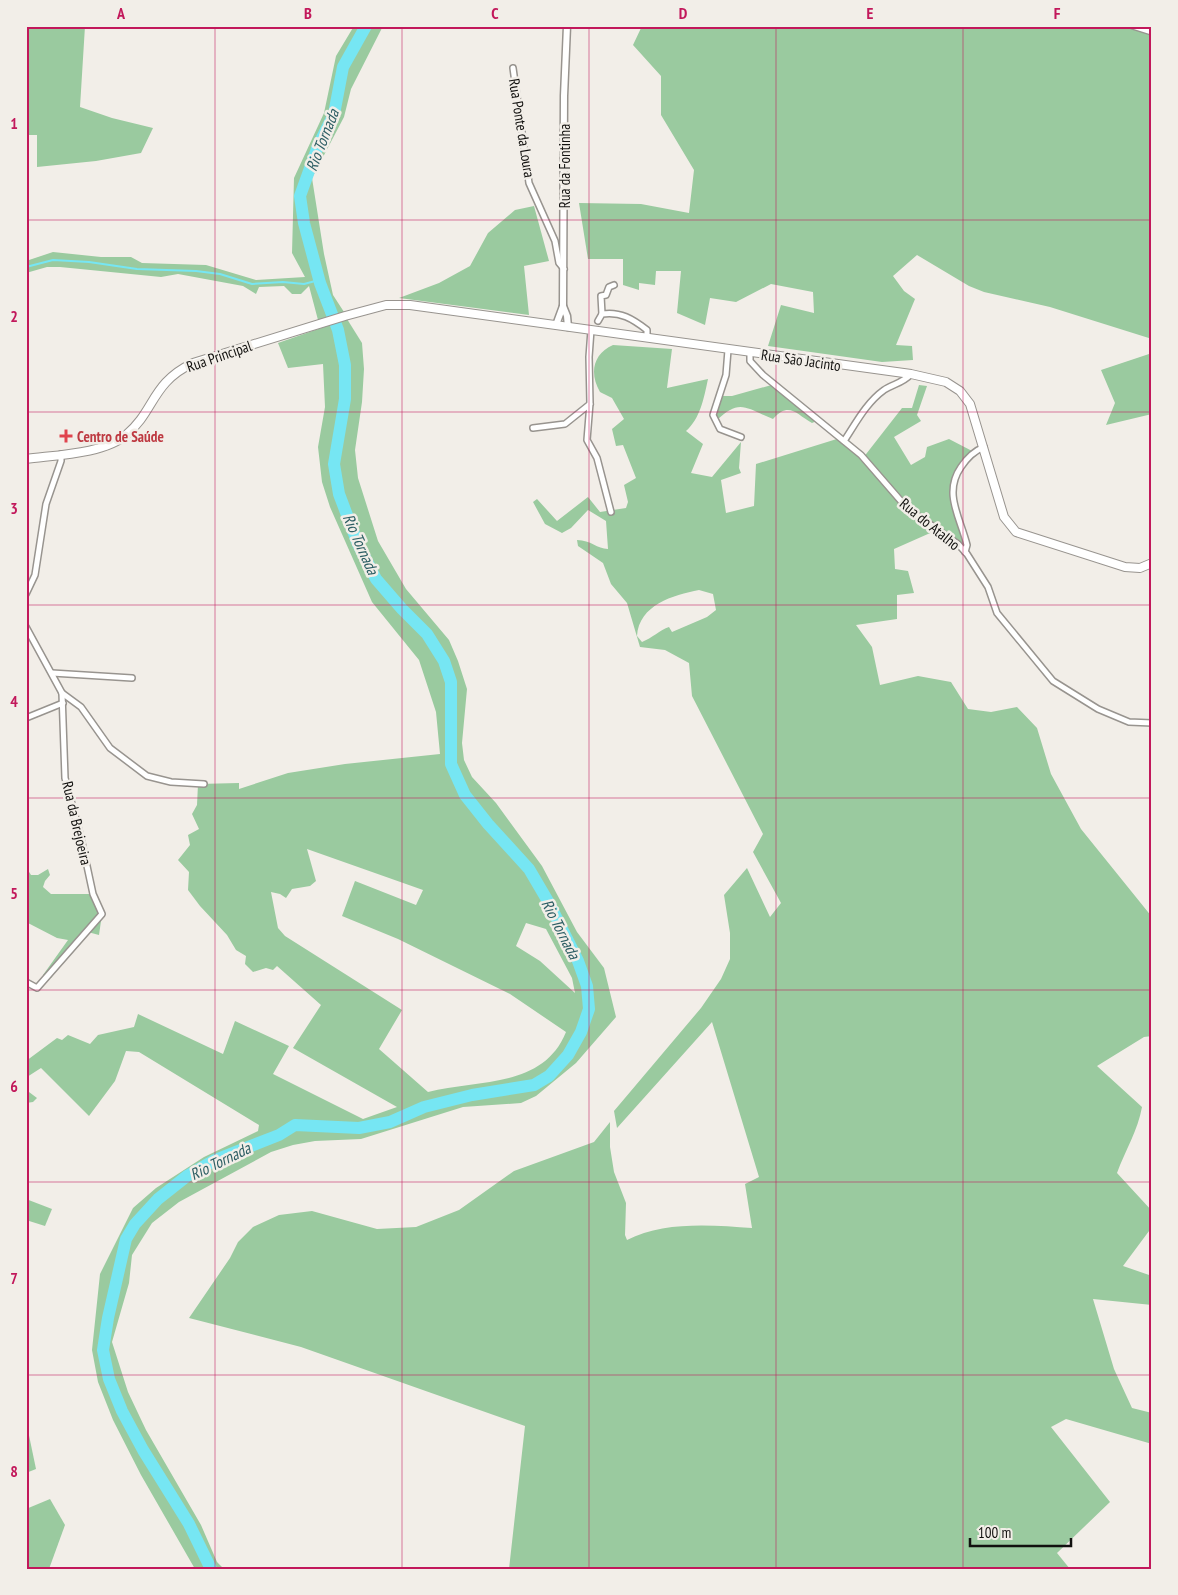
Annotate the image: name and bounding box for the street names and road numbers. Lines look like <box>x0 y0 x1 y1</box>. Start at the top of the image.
street label: Rua Ponte da Loura <box>505 77 539 179</box>
street label: Rua da Fontinha <box>555 124 574 208</box>
street label: Rua Principal <box>184 336 255 376</box>
street label: Rua São Jacinto <box>760 345 842 375</box>
street label: Rua do Atalho <box>896 494 964 554</box>
street label: Rua da Brejoeira <box>58 779 96 867</box>

